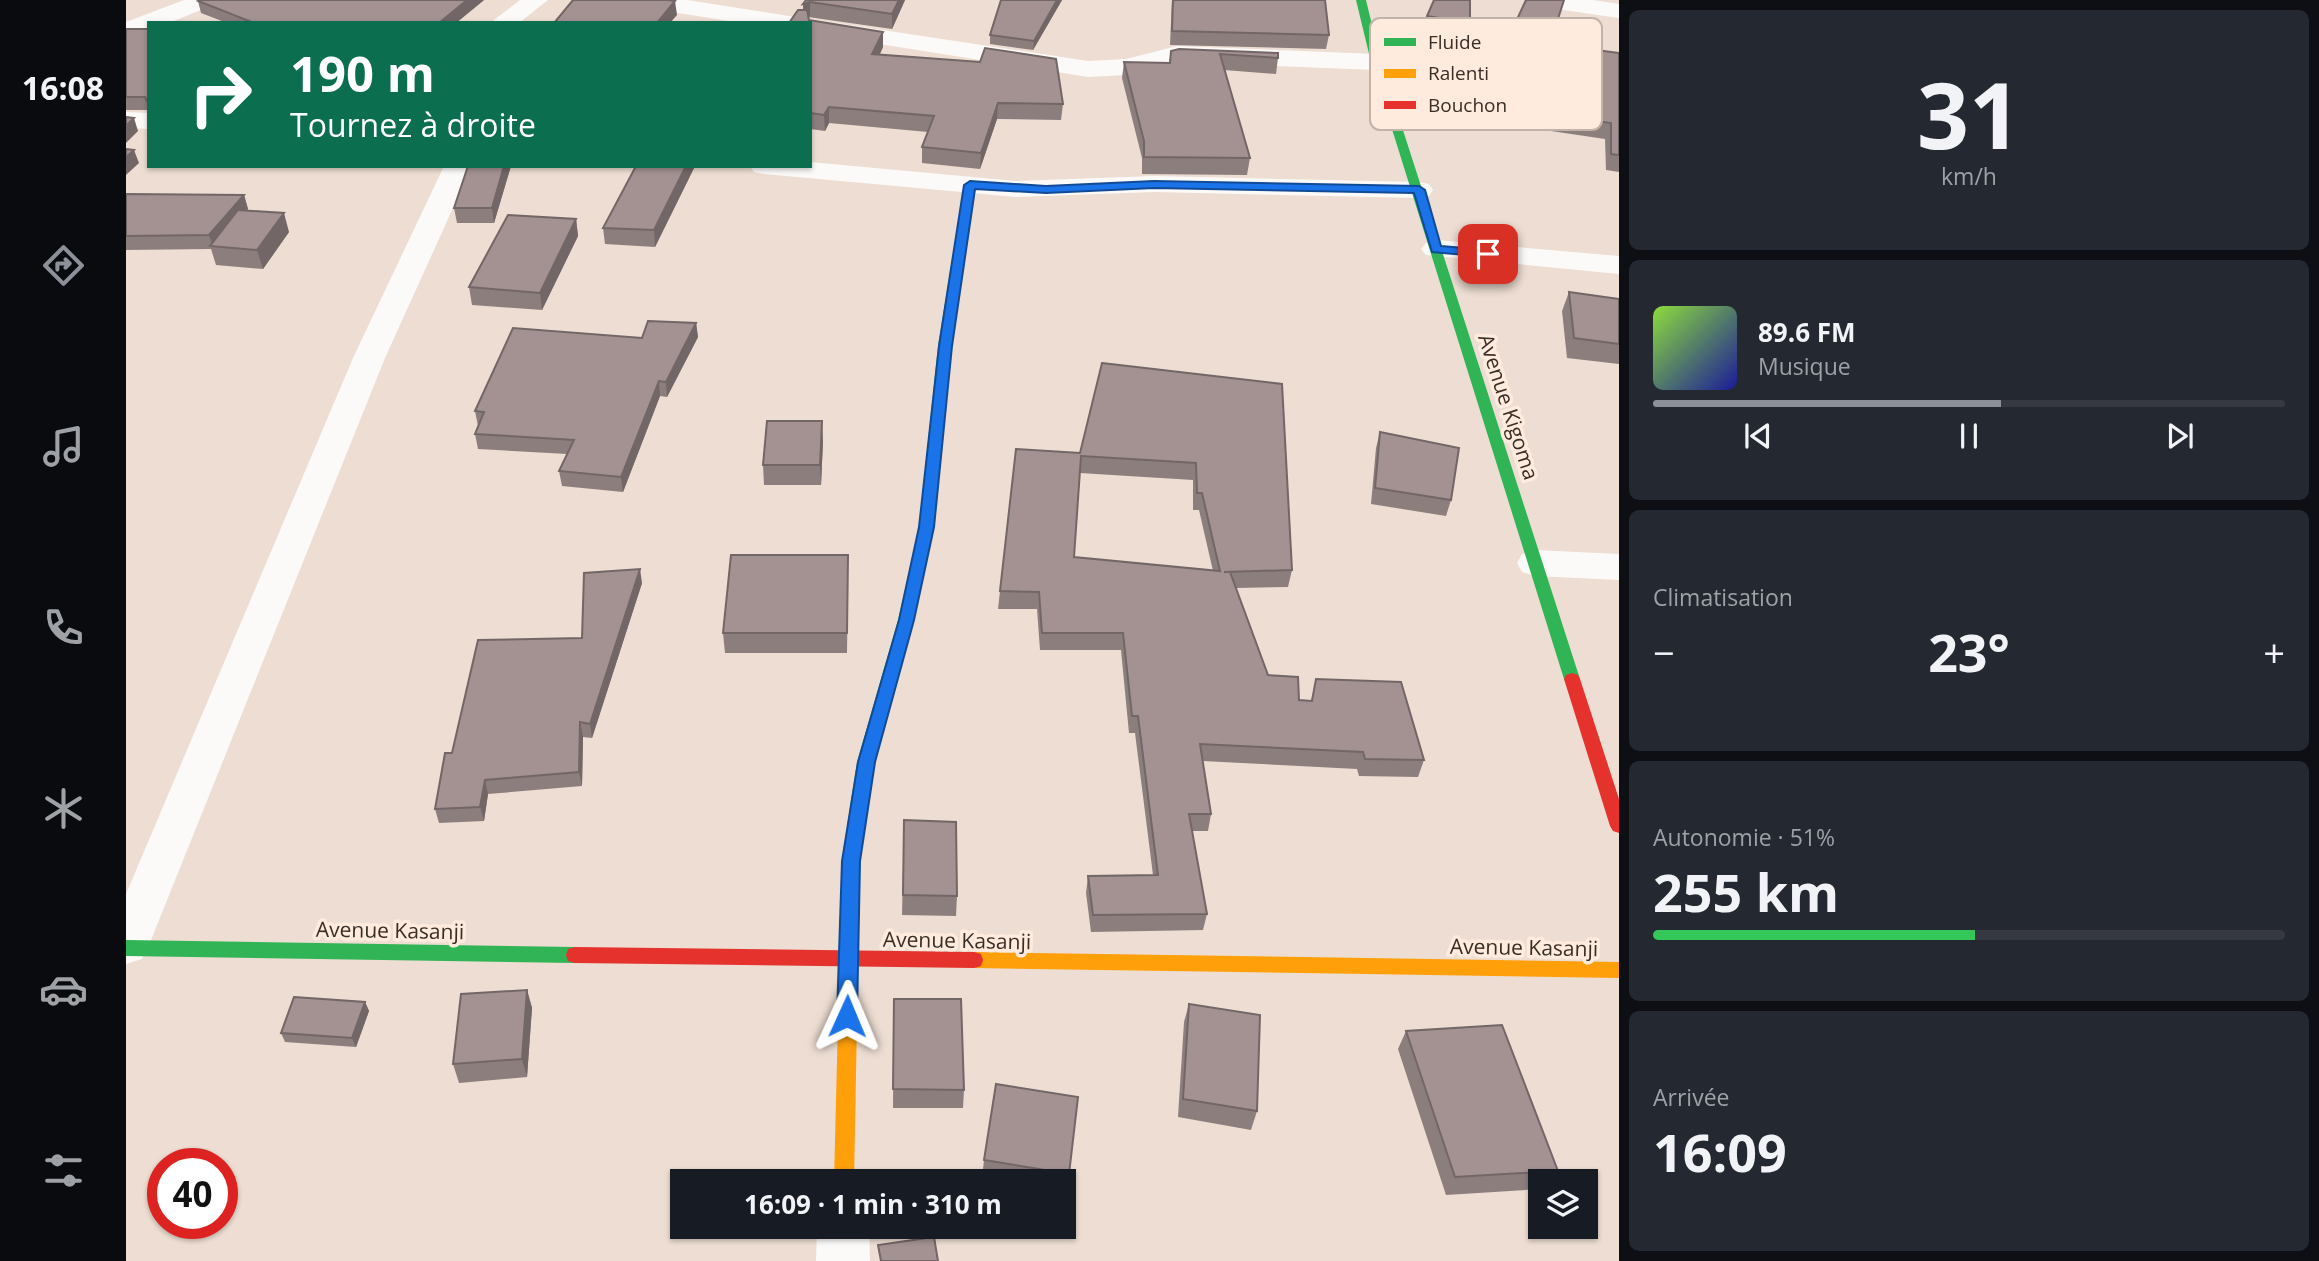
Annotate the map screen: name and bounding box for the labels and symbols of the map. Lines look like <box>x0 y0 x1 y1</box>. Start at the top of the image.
legend <box>1370 18 1602 130</box>
text: Fluide <box>1428 29 1481 55</box>
text: Ralenti <box>1428 60 1489 86</box>
text: Bouchon <box>1428 92 1507 118</box>
pin <box>1458 224 1518 284</box>
street label: Avenue Kigoma <box>1472 330 1546 483</box>
street label: Avenue Kasanji <box>316 915 464 945</box>
street label: Avenue Kasanji <box>883 925 1031 955</box>
street label: Avenue Kasanji <box>1450 932 1598 962</box>
position arrow <box>810 979 884 1053</box>
speed limit sign: 40 <box>147 1148 238 1239</box>

